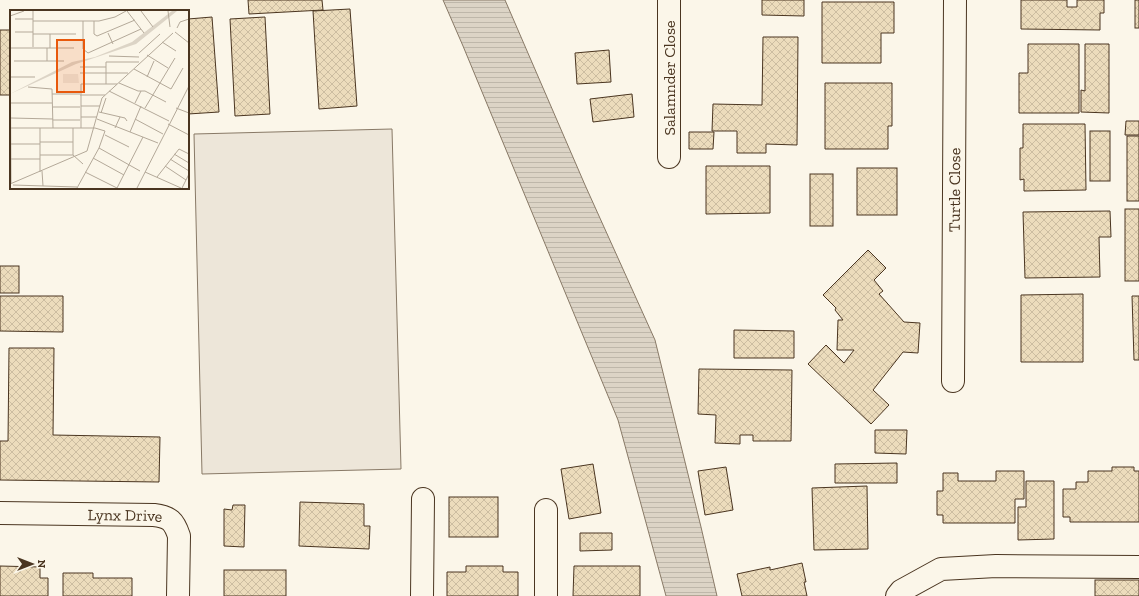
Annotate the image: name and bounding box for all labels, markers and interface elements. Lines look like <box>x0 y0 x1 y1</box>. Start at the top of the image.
inset map <box>10 10 189 189</box>
street label: Salamnder Close <box>660 21 679 135</box>
street label: Turtle Close <box>944 148 964 232</box>
street label: Lynx Drive <box>87 505 164 526</box>
north arrow <box>12 544 52 584</box>
text: N <box>35 560 48 569</box>

